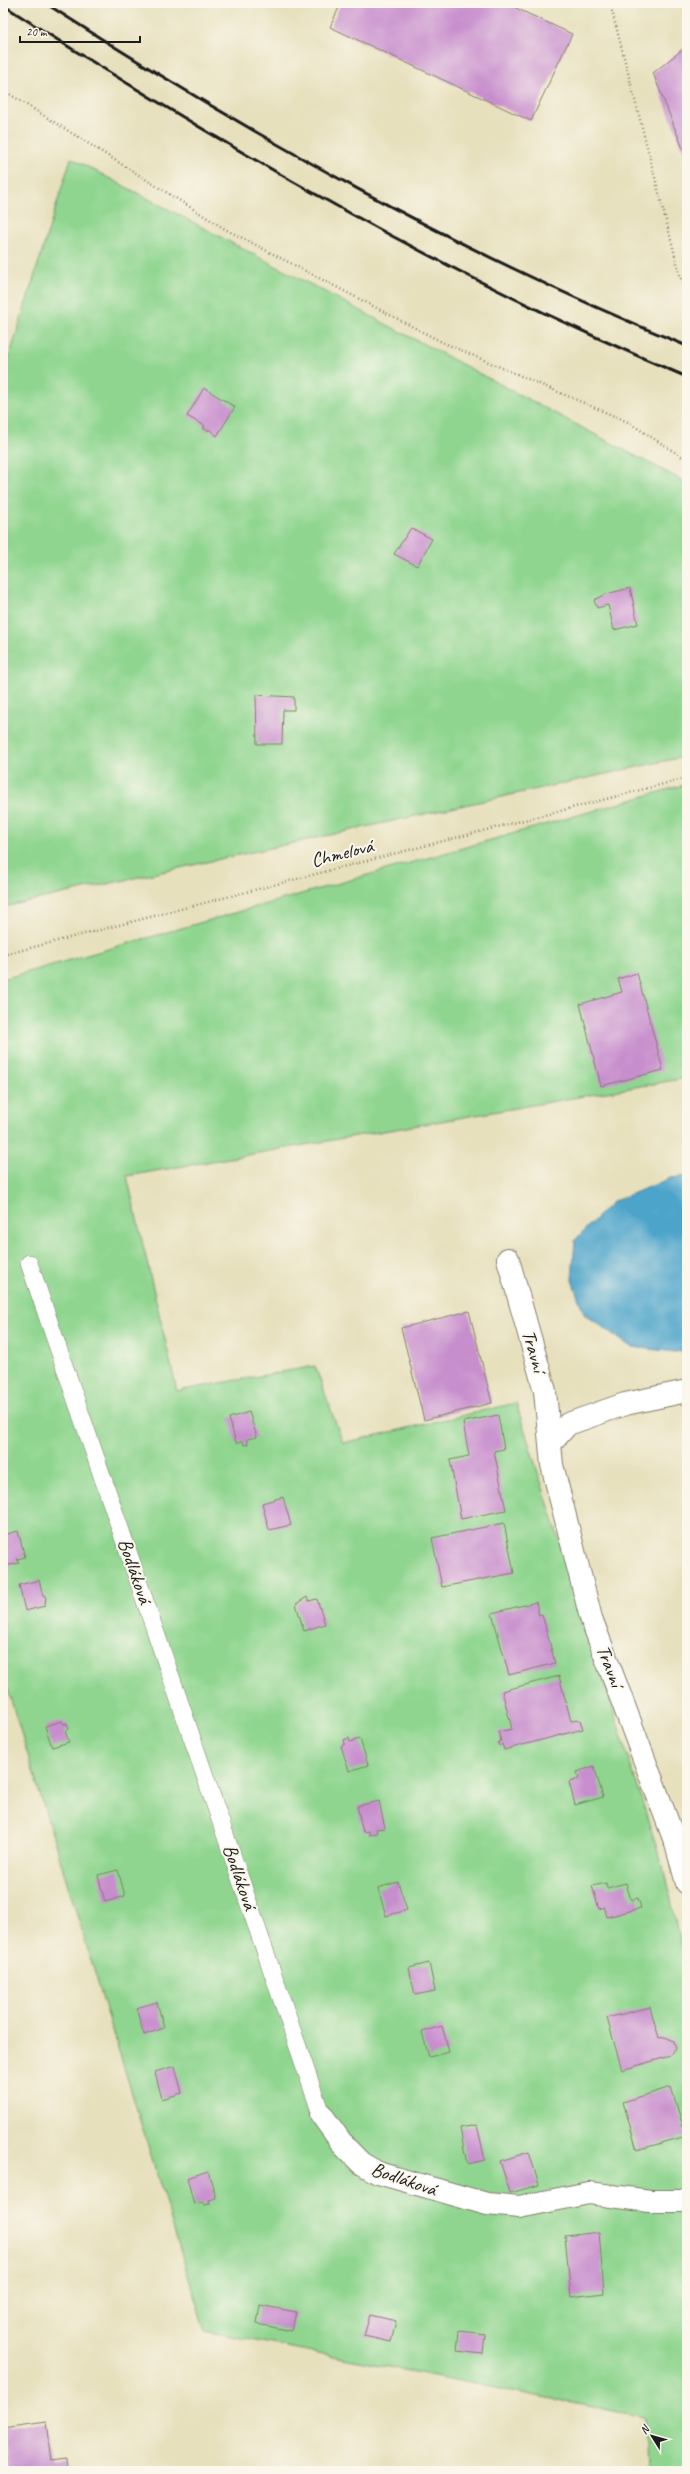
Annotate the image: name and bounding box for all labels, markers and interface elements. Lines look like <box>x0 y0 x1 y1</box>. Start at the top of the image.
scale bar <box>20 18 140 44</box>
text: 20 m <box>26 24 48 40</box>
street label: Chmelová <box>308 833 378 873</box>
street label: Travní <box>516 1327 553 1379</box>
street label: Bodláková <box>112 1535 159 1609</box>
street label: Travní <box>591 1642 631 1694</box>
street label: Bodláková <box>217 1841 264 1915</box>
street label: Bodláková <box>368 2156 442 2203</box>
north arrow <box>632 2416 672 2456</box>
text: N <box>636 2421 653 2437</box>

